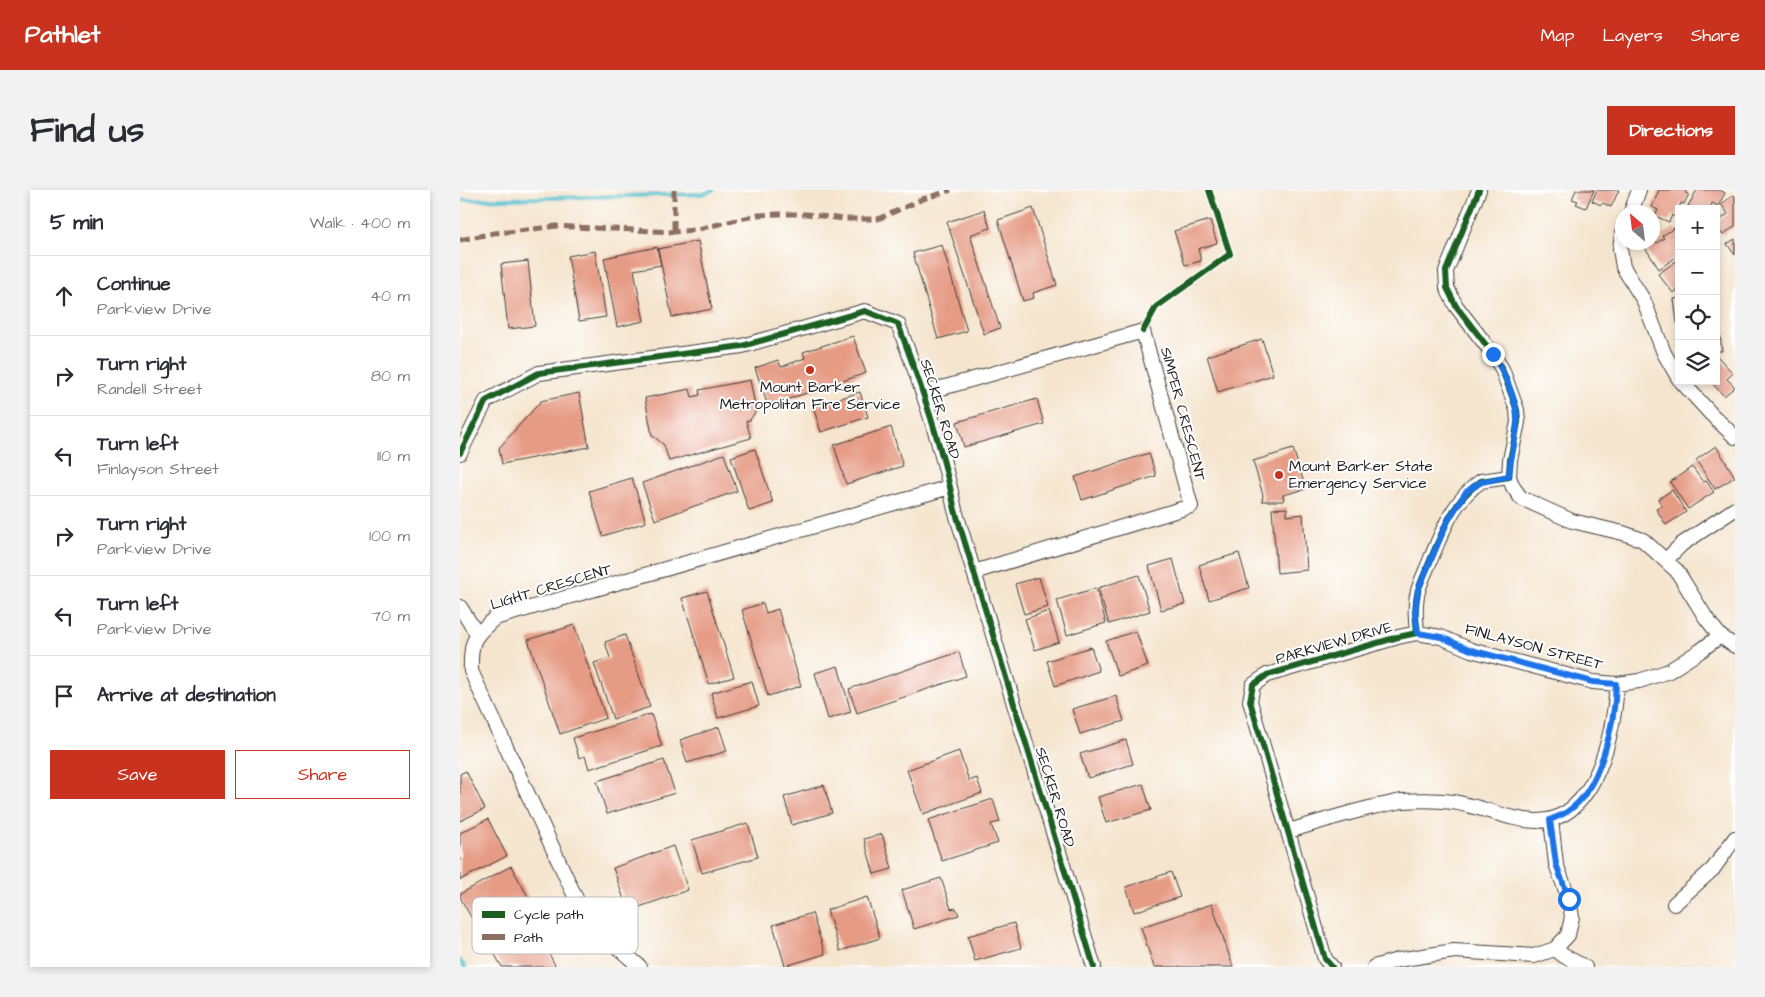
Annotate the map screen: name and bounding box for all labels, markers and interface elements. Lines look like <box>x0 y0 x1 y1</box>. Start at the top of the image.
text: Pathlet <box>25 18 101 52</box>
text: Map <box>1540 23 1574 48</box>
text: Layers <box>1602 23 1663 48</box>
text: Share <box>1691 23 1740 48</box>
text: Find us <box>30 106 144 155</box>
button: Directions <box>1607 106 1735 155</box>
north arrow <box>1615 205 1660 250</box>
map controls <box>1675 205 1720 385</box>
button: + <box>1675 205 1720 250</box>
text: 5 min <box>50 208 103 237</box>
text: Walk · 400 m <box>309 212 410 234</box>
button: − <box>1675 250 1720 295</box>
text: Continue <box>97 271 171 298</box>
icon: ahead <box>50 282 78 310</box>
text: 40 m <box>370 285 410 307</box>
button: locate <box>1675 295 1720 340</box>
text: Parkview Drive <box>97 298 211 320</box>
button: layers <box>1675 340 1720 385</box>
route end <box>1482 343 1505 366</box>
street label: SIMPER CRESCENT <box>1155 345 1211 484</box>
text: Turn right <box>97 351 186 378</box>
street label: SECKER ROAD <box>915 356 965 462</box>
icon: right <box>50 362 78 390</box>
marker: Mount Barker Metropolitan Fire Service <box>804 364 816 376</box>
text: 80 m <box>371 365 410 387</box>
place label: Mount Barker Metropolitan Fire Service <box>720 377 900 415</box>
text: Randell Street <box>97 378 202 400</box>
text: Turn left <box>97 431 178 458</box>
icon: left <box>50 442 78 470</box>
text: 110 m <box>377 445 410 467</box>
place label: Mount Barker State Emergency Service <box>1289 456 1433 495</box>
text: Finlayson Street <box>97 458 219 480</box>
marker: Mount Barker State Emergency Service <box>1273 469 1285 481</box>
text: Turn right <box>97 511 186 538</box>
icon: right <box>50 522 78 550</box>
text: 100 m <box>369 525 410 547</box>
text: Parkview Drive <box>97 538 211 560</box>
street label: LIGHT CRESCENT <box>488 558 615 615</box>
text: Turn left <box>97 591 178 618</box>
icon: left <box>50 602 78 630</box>
text: 70 m <box>371 605 410 627</box>
street label: PARKVIEW DRIVE <box>1273 616 1395 670</box>
text: Parkview Drive <box>97 618 211 640</box>
street label: FINLAYSON STREET <box>1463 618 1606 676</box>
icon: arrive <box>50 682 78 710</box>
text: Arrive at destination <box>97 682 276 709</box>
street label: SECKER ROAD <box>1030 744 1080 850</box>
button: Save <box>50 750 225 799</box>
button: Share <box>235 750 410 799</box>
route start <box>1558 888 1581 911</box>
legend <box>472 897 638 954</box>
text: Cycle path <box>514 905 583 925</box>
text: Path <box>514 928 543 948</box>

